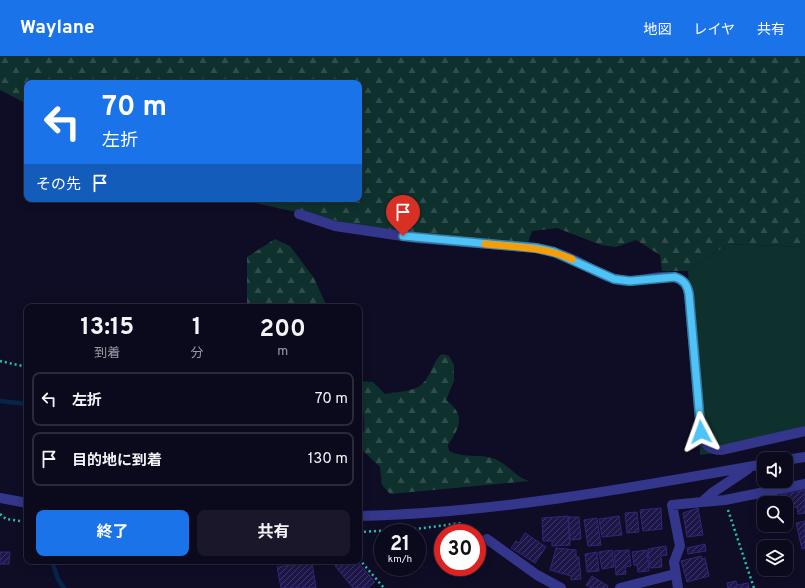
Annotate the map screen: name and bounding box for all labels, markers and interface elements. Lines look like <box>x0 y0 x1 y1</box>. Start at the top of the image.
text: Waylane <box>20 16 95 40</box>
text: 地図 <box>643 22 671 39</box>
text: レイヤ <box>693 22 735 39</box>
text: 共有 <box>757 22 785 39</box>
text: 70 m <box>102 90 167 126</box>
icon: left <box>36 96 88 148</box>
text: 左折 <box>102 130 138 153</box>
icon: arrive <box>89 172 111 194</box>
text: その先 <box>36 176 81 195</box>
pin <box>386 195 420 236</box>
icon: arrive <box>392 201 414 223</box>
text: 13:15 <box>80 313 134 343</box>
text: 1 <box>192 313 202 343</box>
text: 200 <box>260 315 306 345</box>
text: m <box>277 344 288 360</box>
text: 到着 <box>94 346 120 362</box>
text: 分 <box>190 346 203 362</box>
icon: left <box>38 388 60 410</box>
text: 70 m <box>315 390 348 409</box>
text: 左折 <box>72 392 102 411</box>
position arrow <box>680 411 722 453</box>
icon: arrive <box>38 448 60 470</box>
text: 130 m <box>308 450 348 469</box>
text: 目的地に到着 <box>72 452 162 471</box>
map controls <box>757 452 793 576</box>
button: sound <box>757 452 793 488</box>
button: search <box>757 496 793 532</box>
button: 終了 <box>36 510 189 556</box>
button: 共有 <box>197 510 350 556</box>
speed limit sign: 30 <box>434 524 486 576</box>
text: 21 <box>390 532 410 558</box>
button: layers <box>757 540 793 576</box>
text: km/h <box>388 553 412 566</box>

